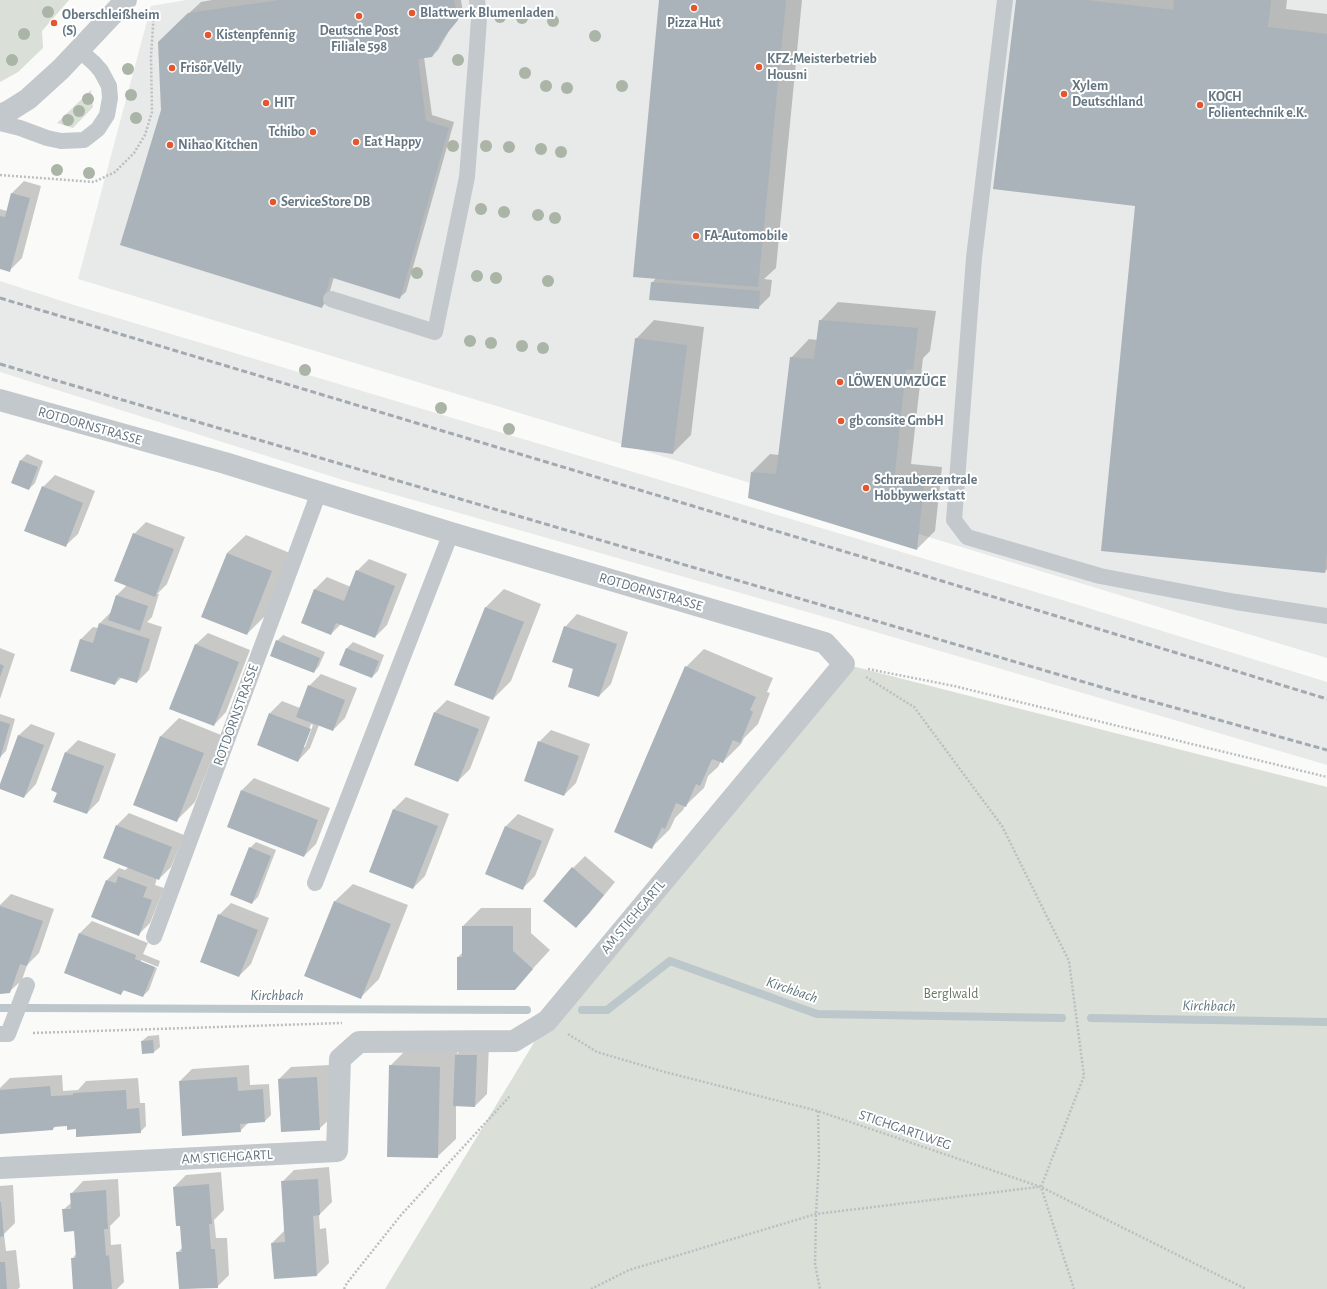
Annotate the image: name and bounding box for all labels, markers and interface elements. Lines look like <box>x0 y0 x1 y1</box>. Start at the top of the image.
marker: Pizza Hut <box>689 3 699 13</box>
place label: Blattwerk Blumenladen <box>420 5 554 21</box>
place label: Oberschleißheim (S) <box>62 7 159 40</box>
marker: Blattwerk Blumenladen <box>407 8 417 18</box>
marker: Deutsche Post Filiale 598 <box>354 11 364 21</box>
place label: Pizza Hut <box>667 15 721 31</box>
marker: Oberschleißheim (S) <box>49 18 59 28</box>
place label: Deutsche Post Filiale 598 <box>320 23 398 56</box>
place label: Kistenpfennig <box>216 27 295 43</box>
marker: Kistenpfennig <box>203 30 213 40</box>
place label: KFZ-Meisterbetrieb Housni <box>767 51 877 84</box>
place label: Frisör Velly <box>180 60 241 76</box>
marker: KFZ-Meisterbetrieb Housni <box>754 62 764 72</box>
marker: Frisör Velly <box>167 63 177 73</box>
place label: Xylem Deutschland <box>1072 78 1143 110</box>
marker: Xylem Deutschland <box>1059 89 1069 99</box>
place label: KOCH Folientechnik e.K. <box>1208 89 1307 122</box>
place label: HIT <box>274 95 295 111</box>
marker: HIT <box>261 98 271 108</box>
marker: KOCH Folientechnik e.K. <box>1195 100 1205 110</box>
place label: Tchibo <box>268 124 305 140</box>
marker: Tchibo <box>308 127 318 137</box>
place label: Eat Happy <box>364 134 421 150</box>
place label: Nihao Kitchen <box>178 137 258 153</box>
marker: Eat Happy <box>351 137 361 147</box>
marker: Nihao Kitchen <box>165 140 175 150</box>
place label: ServiceStore DB <box>281 194 370 210</box>
marker: ServiceStore DB <box>268 197 278 207</box>
place label: FA-Automobile <box>704 228 788 244</box>
marker: FA-Automobile <box>691 231 701 241</box>
place label: LÖWEN UMZÜGE <box>848 374 946 390</box>
marker: LÖWEN UMZÜGE <box>835 377 845 387</box>
street label: ROTDORNSTRASSE <box>36 403 144 449</box>
place label: gb consite GmbH <box>849 413 944 429</box>
marker: gb consite GmbH <box>836 416 846 426</box>
place label: Schrauberzentrale Hobbywerkstatt <box>874 472 977 504</box>
marker: Schrauberzentrale Hobbywerkstatt <box>861 483 871 493</box>
street label: ROTDORNSTRASSE <box>597 569 705 615</box>
street label: ROTDORNSTRASSE <box>210 662 262 768</box>
street label: AM STICHGARTL <box>597 877 669 957</box>
water label: Kirchbach <box>764 973 820 1007</box>
water label: Kirchbach <box>250 986 304 1004</box>
park label: Berglwald <box>923 986 979 1002</box>
water label: Kirchbach <box>1182 997 1236 1015</box>
street label: STICHGARTLWEG <box>857 1106 953 1154</box>
street label: AM STICHGARTL <box>181 1146 273 1168</box>

